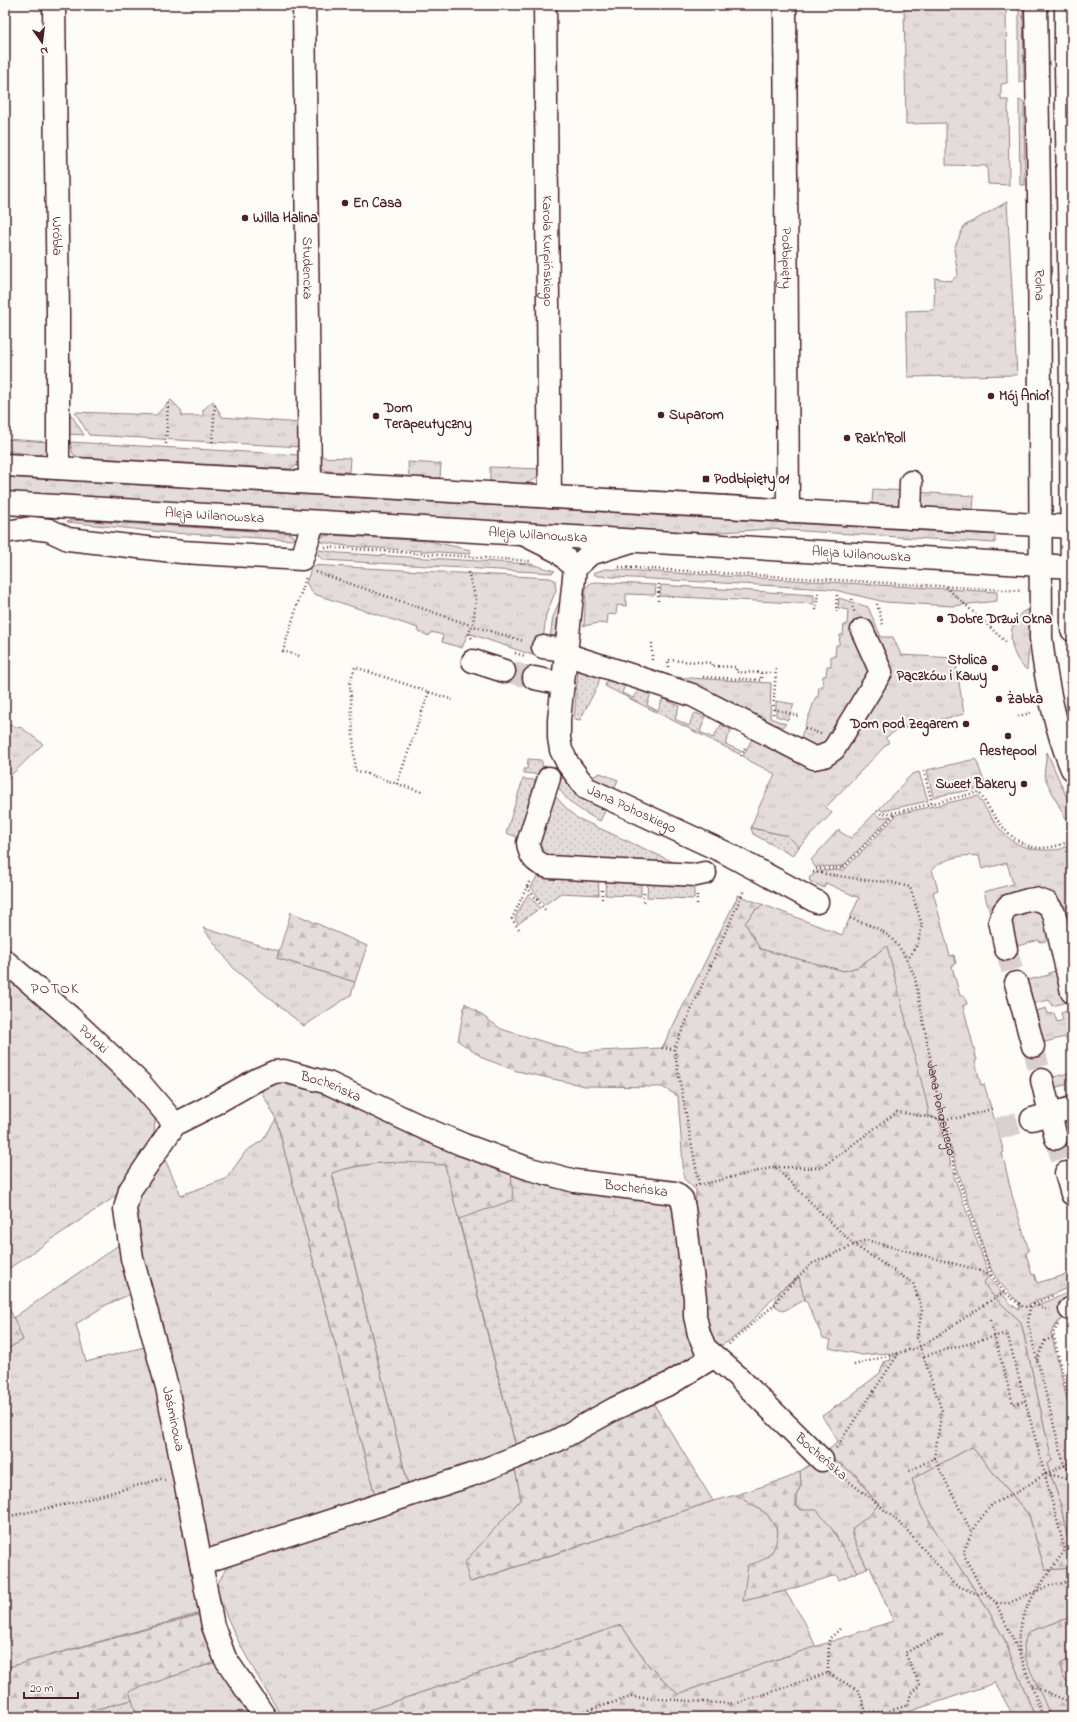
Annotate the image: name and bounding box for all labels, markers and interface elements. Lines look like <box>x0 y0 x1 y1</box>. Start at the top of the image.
north arrow <box>22 22 62 62</box>
text: N <box>39 42 50 59</box>
place label: En Casa <box>353 193 402 214</box>
street label: Karola Kurpińskiego <box>536 195 559 307</box>
marker: En Casa <box>340 198 350 208</box>
place label: Willa Halina <box>253 208 318 229</box>
marker: Willa Halina <box>240 213 250 223</box>
street label: Wróbla <box>46 216 68 256</box>
street label: Podbipięty <box>775 227 797 289</box>
street label: Studencka <box>296 237 318 299</box>
street label: Rolna <box>1029 269 1050 301</box>
place label: Mój Anioł <box>999 386 1050 407</box>
marker: Mój Anioł <box>986 391 996 401</box>
place label: Dom Terapeutyczny <box>383 398 472 437</box>
place label: Suparom <box>669 405 724 426</box>
marker: Suparom <box>656 410 666 420</box>
marker: Dom Terapeutyczny <box>371 411 381 421</box>
place label: Rak'n'Roll <box>854 428 906 449</box>
marker: Rak'n'Roll <box>842 433 852 443</box>
place label: Podbipięty 01 <box>714 469 790 492</box>
marker: Podbipięty 01 <box>701 474 711 484</box>
street label: Aleja Wilanowska <box>164 502 265 529</box>
street label: Aleja Wilanowska <box>488 522 588 548</box>
street label: Aleja Wilanowska <box>811 541 912 568</box>
place label: Dobre Drzwi Okna <box>947 609 1053 630</box>
marker: Dobre Drzwi Okna <box>935 614 945 624</box>
place label: Stolica Pączków i Kawy <box>897 650 987 689</box>
marker: Stolica Pączków i Kawy <box>990 663 1000 673</box>
place label: Żabka <box>1007 689 1044 710</box>
marker: Żabka <box>994 694 1004 704</box>
place label: Dom pod Zegarem <box>849 714 958 737</box>
marker: Dom pod Zegarem <box>961 719 971 729</box>
marker: Aestepool <box>1003 731 1013 741</box>
place label: Aestepool <box>979 741 1037 762</box>
place label: Sweet Bakery <box>936 774 1016 797</box>
street label: Jana Pohoskiego <box>584 779 680 839</box>
marker: Sweet Bakery <box>1019 779 1029 789</box>
district label: POTOK <box>31 978 79 1000</box>
street label: Potoki <box>74 1020 113 1059</box>
street label: Jana Pohoskiego <box>921 1060 962 1158</box>
street label: Bocheńska <box>297 1065 365 1108</box>
street label: Bocheńska <box>602 1174 669 1203</box>
street label: Jaśminowa <box>156 1385 190 1453</box>
street label: Bocheńska <box>789 1428 852 1486</box>
scale bar <box>24 1674 78 1700</box>
text: 20 m <box>30 1680 53 1698</box>

